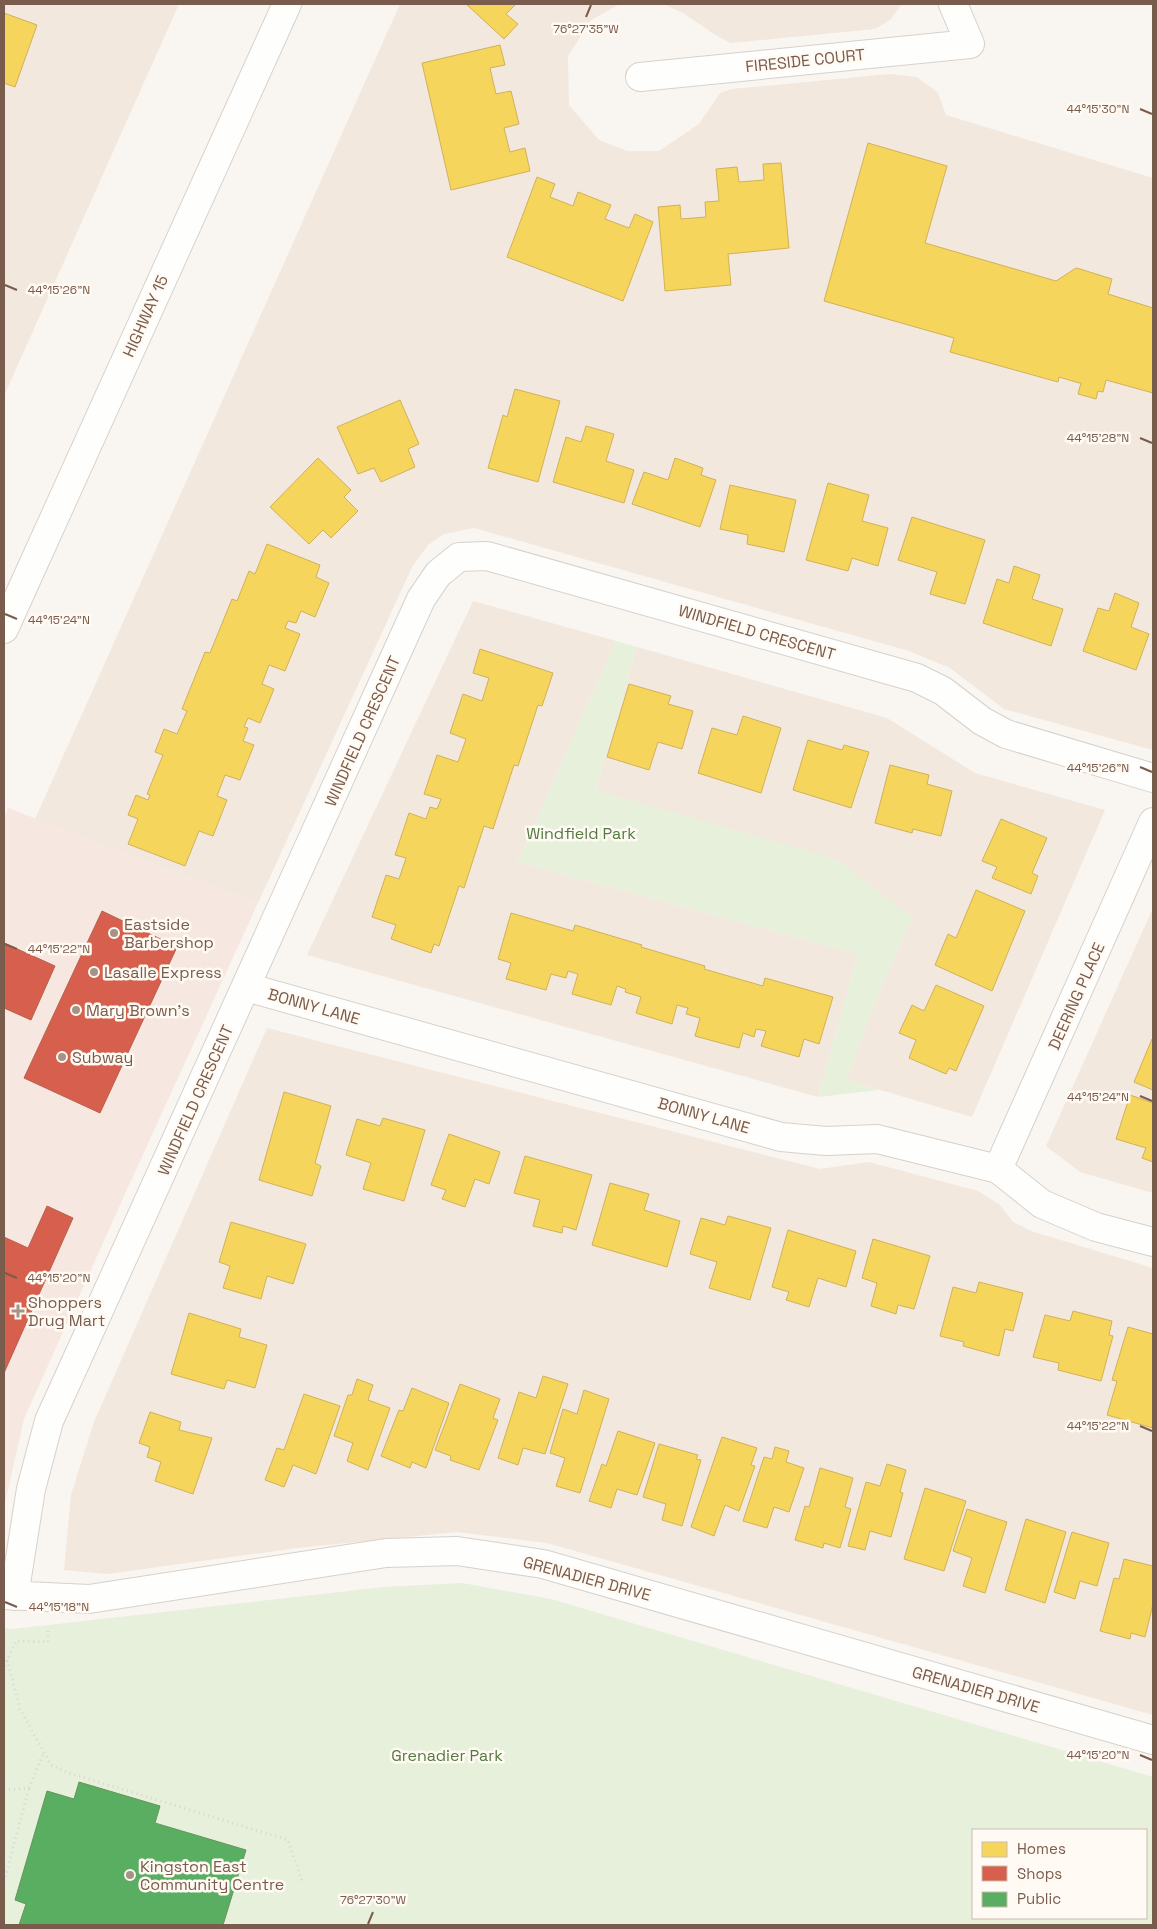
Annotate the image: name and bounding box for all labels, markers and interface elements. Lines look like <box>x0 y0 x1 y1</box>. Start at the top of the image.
text: 76°27'35"W <box>553 21 619 37</box>
street label: FIRESIDE COURT <box>744 44 866 77</box>
text: 44°15'30"N <box>1067 101 1129 117</box>
street label: HIGHWAY 15 <box>118 272 173 361</box>
text: 44°15'26"N <box>28 282 90 298</box>
text: 44°15'28"N <box>1067 430 1129 446</box>
street label: WINDFIELD CRESCENT <box>676 600 838 665</box>
text: 44°15'24"N <box>28 612 90 628</box>
street label: WINDFIELD CRESCENT <box>320 653 405 810</box>
text: 44°15'26"N <box>1067 760 1129 776</box>
park label: Windfield Park <box>526 823 636 844</box>
place label: Eastside Barbershop <box>124 914 214 953</box>
marker: Eastside Barbershop <box>108 927 120 939</box>
street label: DEERING PLACE <box>1043 939 1110 1053</box>
text: 44°15'22"N <box>28 941 90 957</box>
place label: Lasalle Express <box>104 962 222 983</box>
marker: Lasalle Express <box>88 966 100 978</box>
street label: BONNY LANE <box>265 983 362 1030</box>
place label: Mary Brown's <box>86 1000 190 1021</box>
marker: Mary Brown's <box>70 1004 82 1016</box>
street label: WINDFIELD CRESCENT <box>153 1022 238 1179</box>
place label: Subway <box>72 1047 133 1068</box>
marker: Subway <box>56 1051 68 1063</box>
text: 44°15'24"N <box>1067 1089 1129 1105</box>
street label: BONNY LANE <box>655 1092 752 1139</box>
text: 44°15'20"N <box>28 1270 90 1286</box>
place label: Shoppers Drug Mart <box>28 1292 105 1331</box>
marker: Shoppers Drug Mart <box>12 1305 24 1317</box>
text: 44°15'22"N <box>1067 1418 1129 1434</box>
street label: GRENADIER DRIVE <box>521 1551 653 1606</box>
text: 44°15'18"N <box>29 1599 89 1615</box>
street label: GRENADIER DRIVE <box>910 1661 1042 1718</box>
park label: Grenadier Park <box>391 1745 503 1766</box>
text: 44°15'20"N <box>1067 1747 1129 1763</box>
legend <box>972 1829 1147 1919</box>
text: Homes <box>1017 1839 1066 1858</box>
place label: Kingston East Community Centre <box>140 1856 284 1895</box>
text: Shops <box>1017 1864 1062 1883</box>
marker: Kingston East Community Centre <box>124 1869 136 1881</box>
text: Public <box>1017 1889 1061 1908</box>
text: 76°27'30"W <box>340 1892 407 1908</box>

